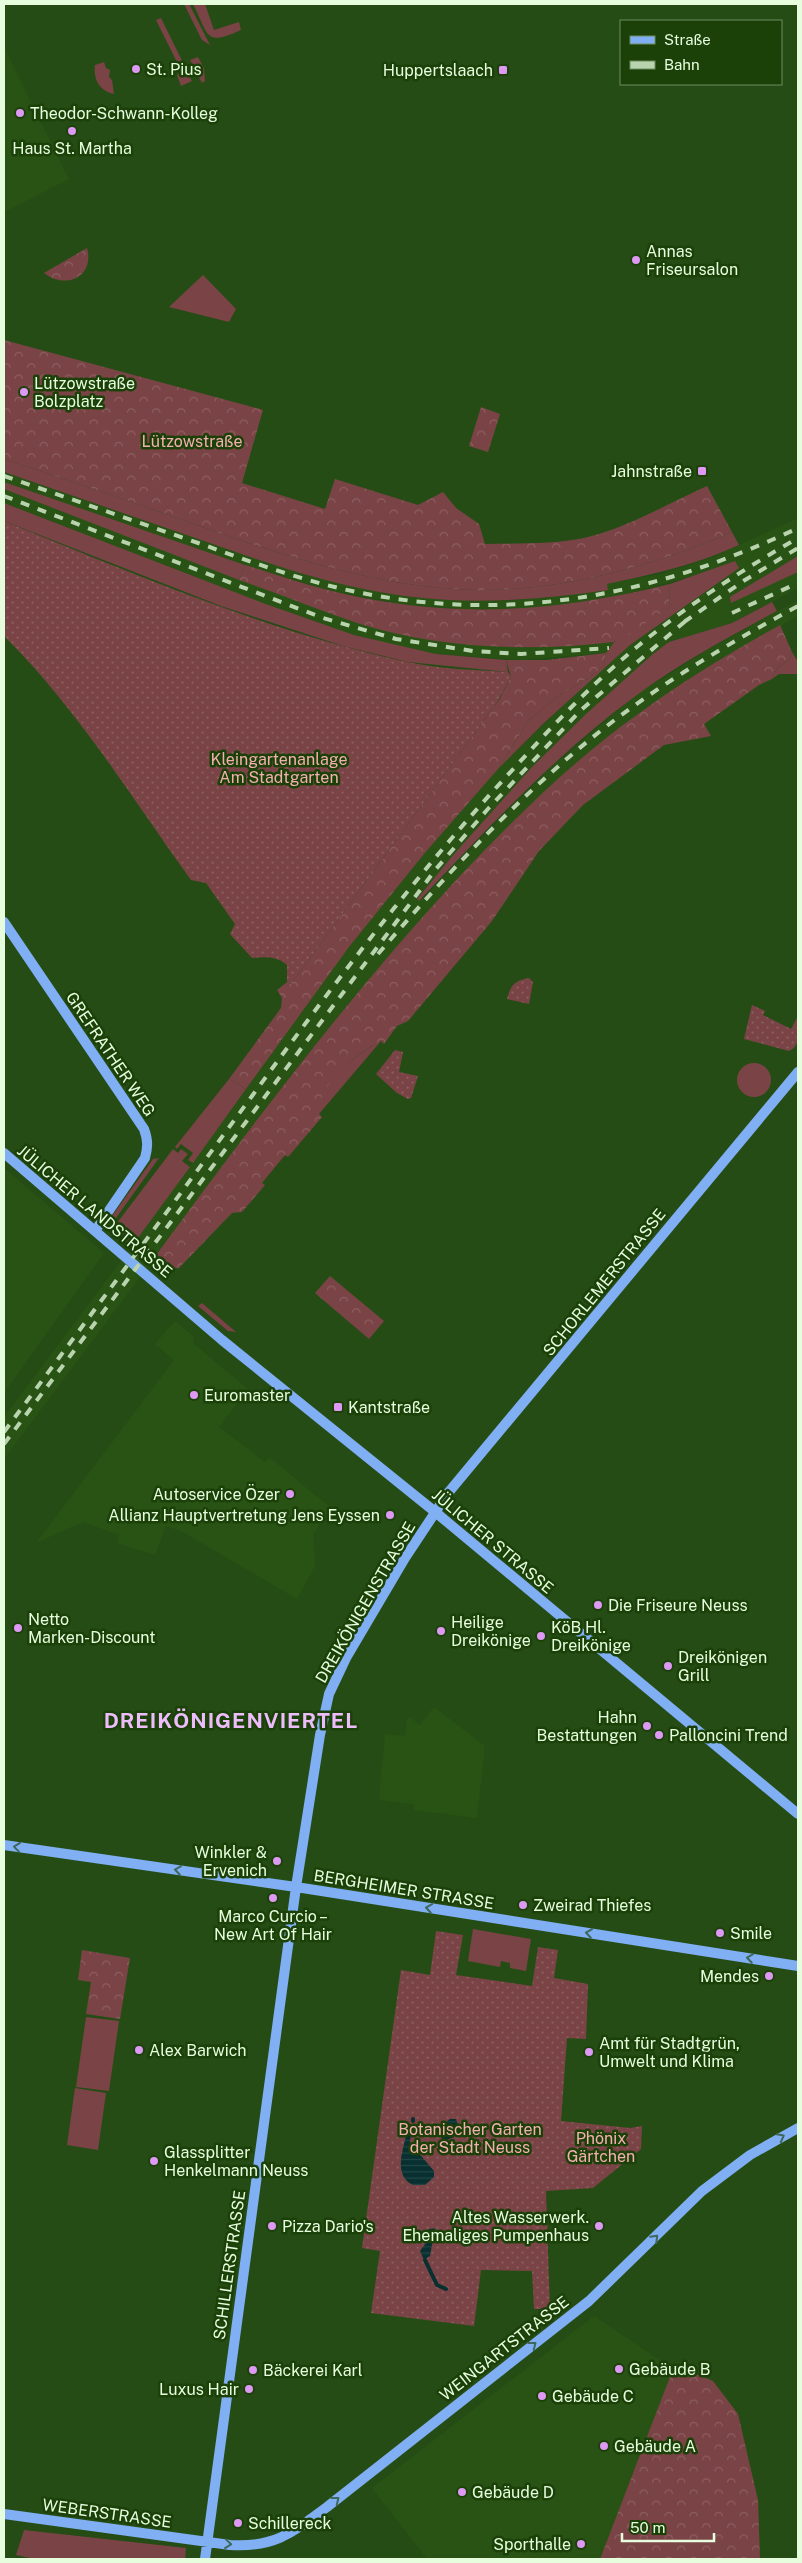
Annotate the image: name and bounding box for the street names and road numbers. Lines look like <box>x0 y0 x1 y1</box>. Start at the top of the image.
street label: GREFRATHER WEG <box>62 988 159 1120</box>
street label: JÜLICHER LANDSTRASSE <box>13 1140 177 1282</box>
street label: SCHORLEMERSTRASSE <box>539 1205 670 1360</box>
street label: JÜLICHER STRASSE <box>428 1484 558 1598</box>
street label: DREIKÖNIGENSTRASSE <box>311 1518 419 1686</box>
street label: BERGHEIMER STRASSE <box>312 1866 495 1913</box>
street label: SCHILLERSTRASSE <box>210 2189 249 2341</box>
street label: WEINGARTSTRASSE <box>436 2292 573 2405</box>
street label: WEBERSTRASSE <box>41 2495 173 2532</box>

